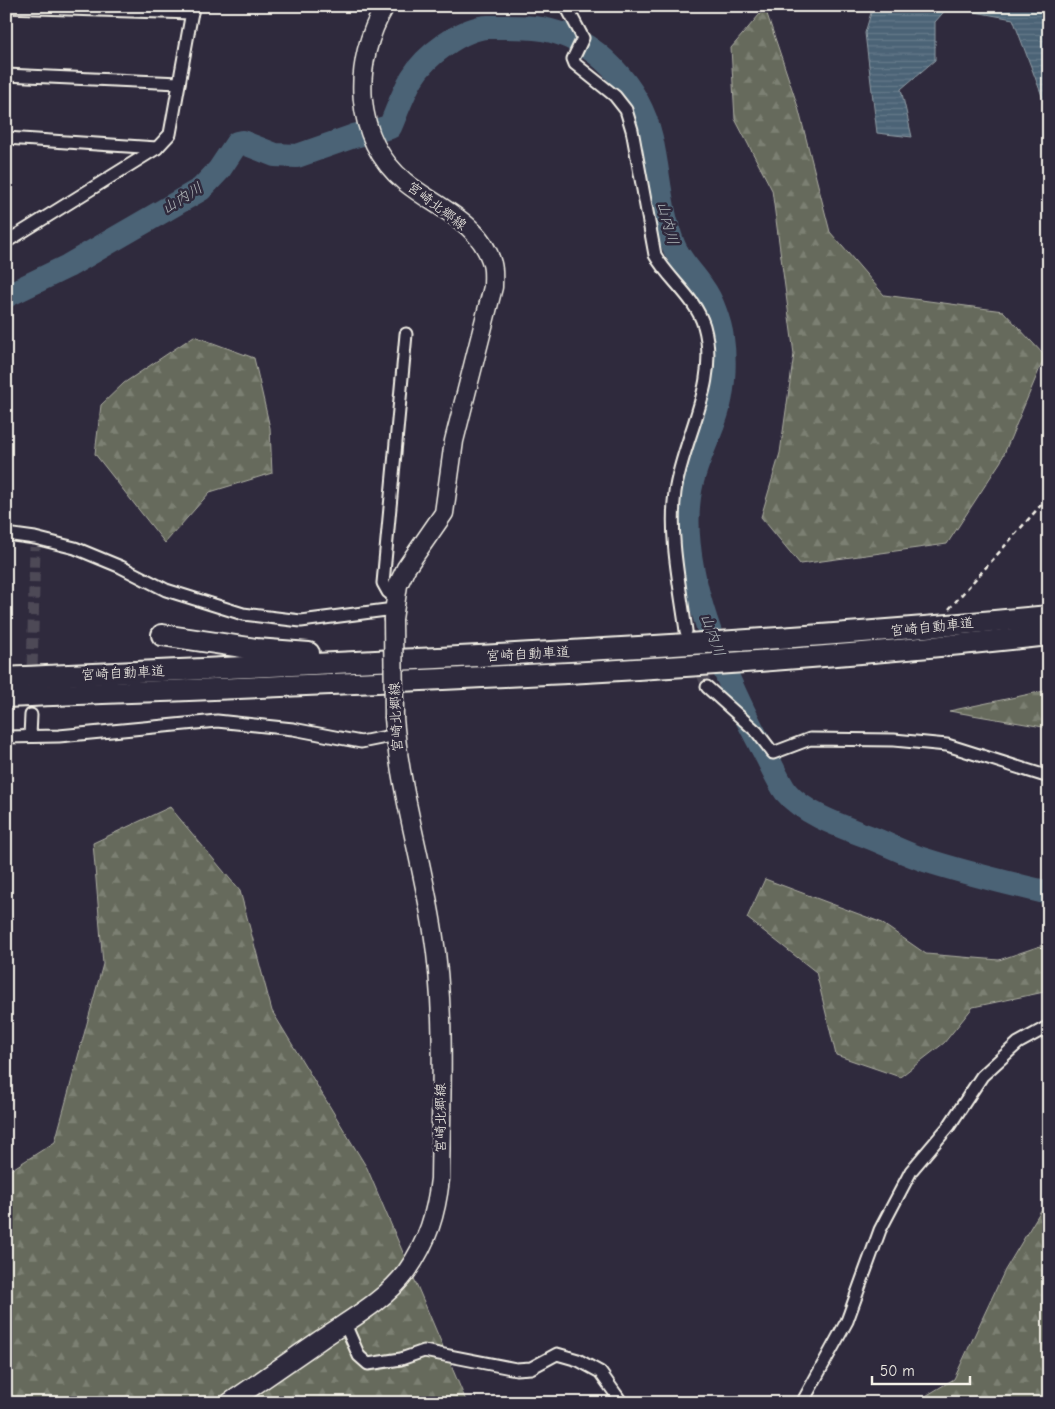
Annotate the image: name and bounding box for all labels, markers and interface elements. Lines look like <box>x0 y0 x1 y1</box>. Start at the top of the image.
water label: 山内川 <box>158 178 206 218</box>
street label: 宮崎北郷線 <box>404 178 470 234</box>
water label: 山内川 <box>653 199 683 247</box>
water label: 山内川 <box>697 611 729 659</box>
street label: 宮崎自動車道 <box>889 614 975 640</box>
street label: 宮崎自動車道 <box>486 643 570 665</box>
street label: 宮崎自動車道 <box>81 662 165 684</box>
street label: 宮崎北郷線 <box>386 682 406 752</box>
street label: 宮崎北郷線 <box>432 1083 449 1153</box>
scale bar <box>872 1354 970 1386</box>
text: 50 m <box>880 1362 915 1380</box>

